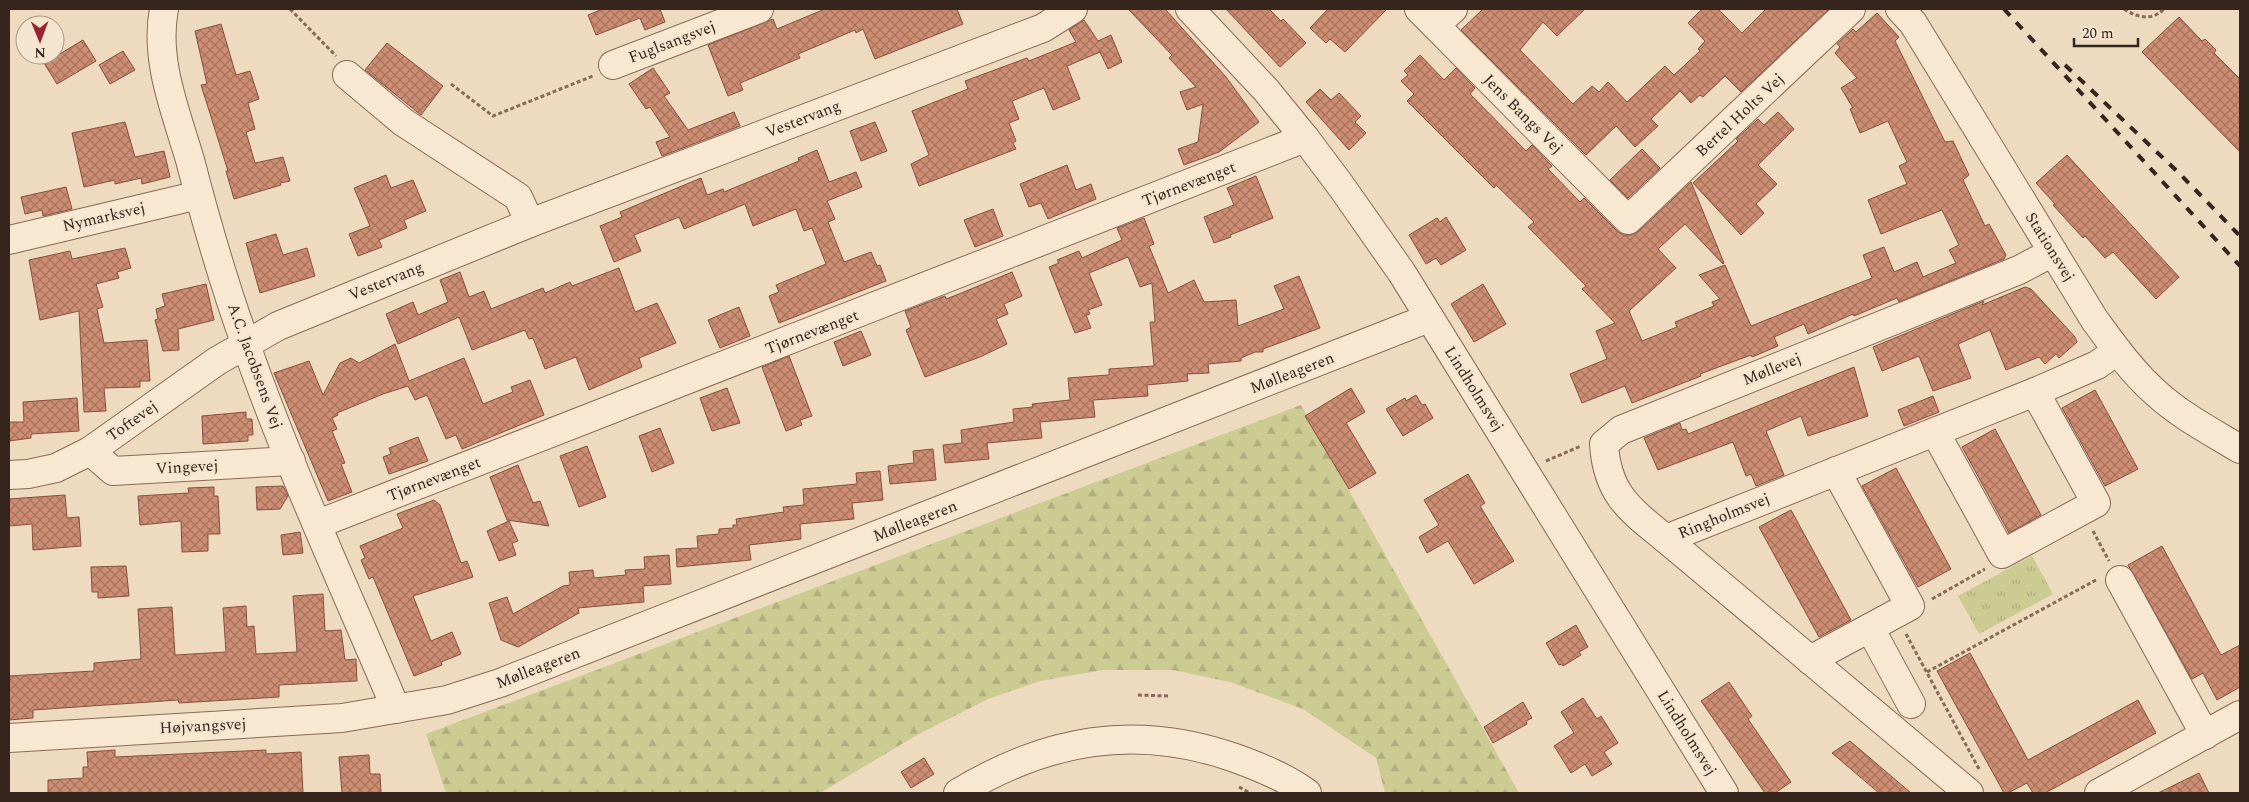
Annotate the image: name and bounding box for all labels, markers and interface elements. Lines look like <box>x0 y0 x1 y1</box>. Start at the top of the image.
street label: Fuglsangsvej <box>625 14 719 70</box>
north arrow <box>15 15 65 65</box>
scale bar <box>2074 15 2138 47</box>
text: 20 m <box>2082 22 2114 45</box>
text: N <box>34 42 46 63</box>
street label: Bertel Holts Vej <box>1690 67 1790 163</box>
street label: Jens Bangs Vej <box>1477 68 1569 160</box>
street label: Vestervang <box>762 94 844 144</box>
street label: Tjørnevænget <box>1139 155 1240 213</box>
street label: Nymarksvej <box>60 196 148 238</box>
street label: Stationsvej <box>2019 208 2081 286</box>
street label: Vestervang <box>345 255 427 307</box>
street label: A.C. Jacobsens Vej <box>221 300 289 432</box>
street label: Tjørnevænget <box>762 303 863 361</box>
street label: Lindholmsvej <box>1438 341 1510 437</box>
street label: Mølleageren <box>1246 346 1338 400</box>
street label: Møllevej <box>1739 346 1805 392</box>
street label: Toftevej <box>101 395 163 447</box>
street label: Tjørnevænget <box>384 450 485 508</box>
street label: Vingevej <box>155 453 219 481</box>
street label: Ringholmsvej <box>1674 487 1774 545</box>
street label: Mølleageren <box>869 494 961 548</box>
street label: Mølleageren <box>492 641 584 695</box>
street label: Lindholmsvej <box>1651 685 1723 781</box>
street label: Højvangsvej <box>159 712 247 740</box>

